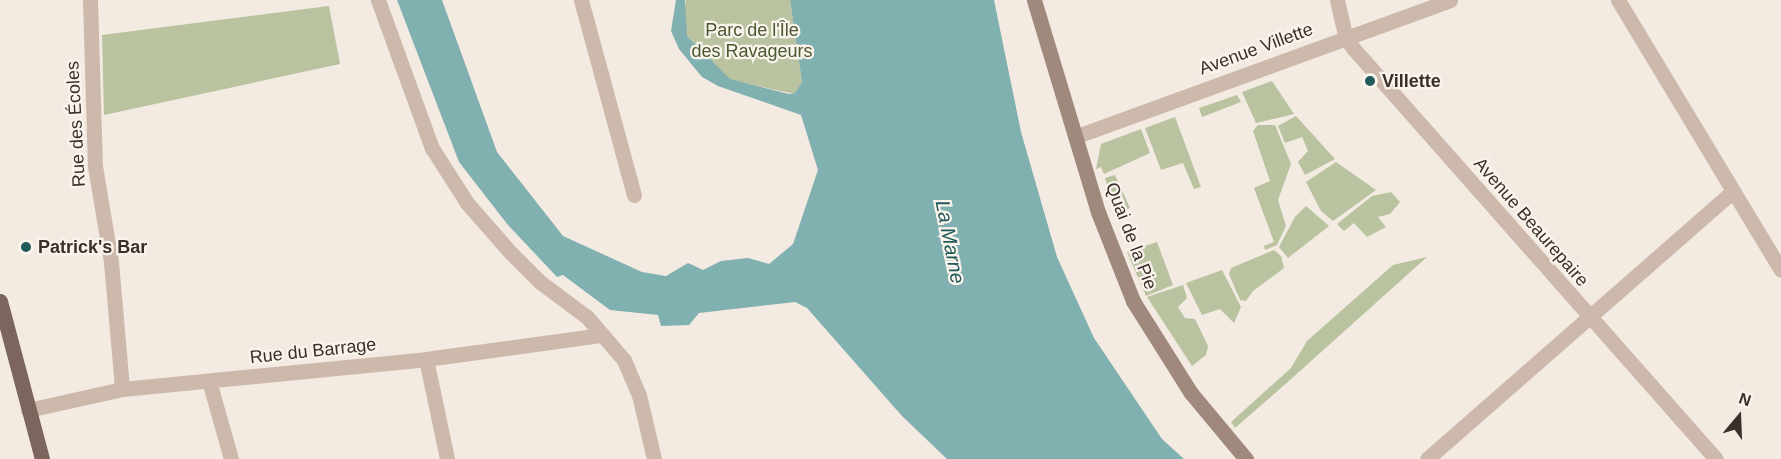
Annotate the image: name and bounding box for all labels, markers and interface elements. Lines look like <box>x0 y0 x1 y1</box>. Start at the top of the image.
street label: Avenue Villette <box>1196 18 1316 80</box>
park label: Parc de l'Île des Ravageurs <box>691 20 813 63</box>
street label: Rue des Écoles <box>62 60 90 188</box>
place label: Villette <box>1382 70 1441 92</box>
marker: Villette <box>1363 74 1377 88</box>
street label: Avenue Beaurepaire <box>1469 153 1593 291</box>
street label: Quai de la Pie <box>1101 179 1161 293</box>
water label: La Marne <box>930 198 970 286</box>
place label: Patrick's Bar <box>38 236 147 258</box>
marker: Patrick's Bar <box>19 240 33 254</box>
street label: Rue du Barrage <box>249 334 377 368</box>
north arrow <box>1709 387 1769 447</box>
text: N <box>1737 390 1753 409</box>

